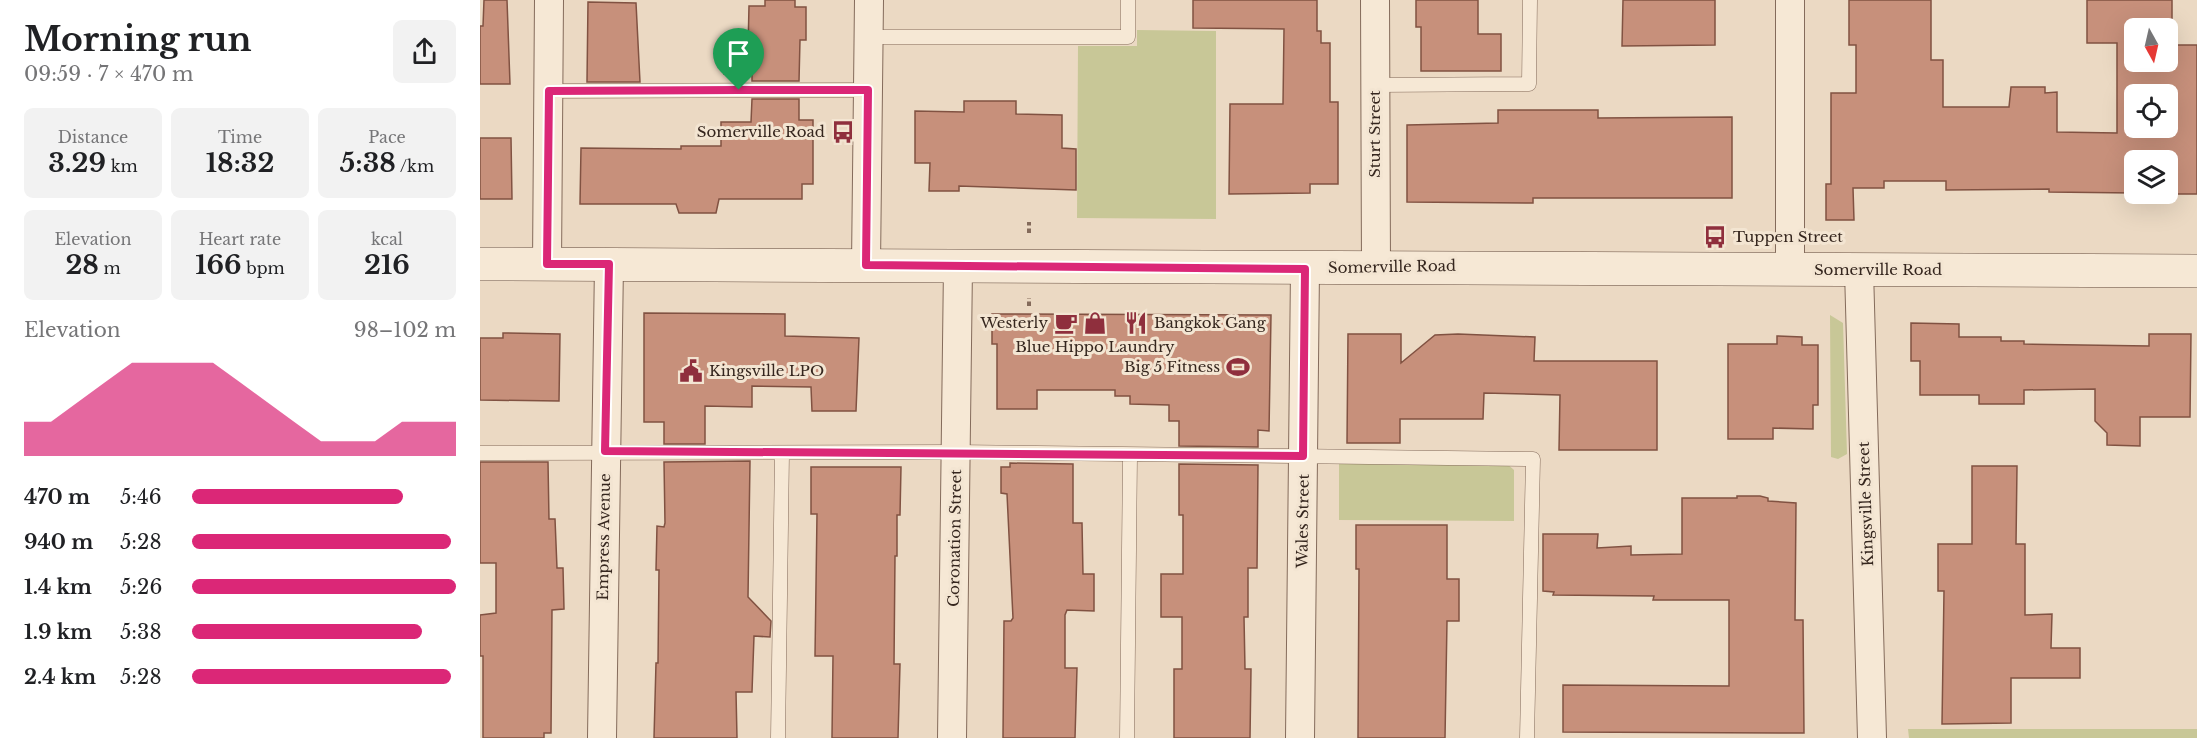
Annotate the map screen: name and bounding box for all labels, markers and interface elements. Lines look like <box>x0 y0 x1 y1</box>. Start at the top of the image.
north arrow <box>2124 18 2178 72</box>
map controls <box>2124 18 2178 204</box>
text: Morning run <box>24 19 252 60</box>
button: share <box>393 20 456 83</box>
pin <box>713 28 764 90</box>
icon: arrive <box>722 37 755 70</box>
text: 09:59 · 7 × 470 m <box>24 62 193 86</box>
button: locate <box>2124 84 2178 138</box>
street label: Sturt Street <box>1365 90 1384 178</box>
bus stop icon: Somerville Road <box>830 119 856 145</box>
place label: Somerville Road <box>697 122 825 141</box>
text: Distance <box>58 127 128 147</box>
text: Time <box>218 127 262 147</box>
text: Pace <box>368 127 406 147</box>
text: 3.29 <box>48 147 106 179</box>
text: 18:32 <box>206 147 274 179</box>
text: 5:38 <box>340 147 396 179</box>
button: layers <box>2124 150 2178 204</box>
text: km <box>106 156 138 176</box>
text: /km <box>396 156 434 176</box>
bus stop icon: Tuppen Street <box>1702 224 1728 250</box>
place label: Tuppen Street <box>1733 227 1843 246</box>
text: Elevation <box>54 229 132 249</box>
text: Heart rate <box>199 229 281 249</box>
text: kcal <box>371 229 403 249</box>
text: 28 <box>65 249 99 281</box>
text: 166 <box>195 249 242 281</box>
text: 216 <box>364 249 410 281</box>
street label: Somerville Road <box>1328 256 1456 277</box>
text: m <box>99 258 121 278</box>
text: bpm <box>242 258 285 278</box>
street label: Somerville Road <box>1814 260 1942 279</box>
cafe icon: Westerly <box>1053 310 1079 336</box>
shop icon: Blue Hippo Laundry <box>1082 310 1108 336</box>
restaurant icon: Bangkok Gang <box>1123 310 1149 336</box>
place label: Westerly <box>979 313 1048 332</box>
place label: Bangkok Gang <box>1154 313 1267 332</box>
text: Elevation <box>24 318 121 342</box>
text: 98–102 m <box>354 318 456 342</box>
place label: Blue Hippo Laundry <box>1015 337 1175 356</box>
sports icon: Big 5 Fitness <box>1225 354 1251 380</box>
place label: Big 5 Fitness <box>1124 357 1220 376</box>
public building icon: Kingsville LPO <box>678 358 704 384</box>
place label: Kingsville LPO <box>709 361 824 380</box>
street label: Kingsville Street <box>1854 441 1877 567</box>
street label: Coronation Street <box>944 469 965 607</box>
street label: Empress Avenue <box>593 473 614 601</box>
street label: Wales Street <box>1292 473 1313 569</box>
text: 470 m <box>24 485 90 509</box>
text: 5:46 <box>120 485 162 509</box>
text: 940 m <box>24 530 93 554</box>
text: 5:28 <box>120 530 162 554</box>
text: 1.4 km <box>24 575 92 599</box>
text: 5:26 <box>120 575 162 599</box>
text: 1.9 km <box>24 620 92 644</box>
text: 5:38 <box>120 620 162 644</box>
text: 2.4 km <box>24 665 96 689</box>
text: 5:28 <box>120 665 162 689</box>

